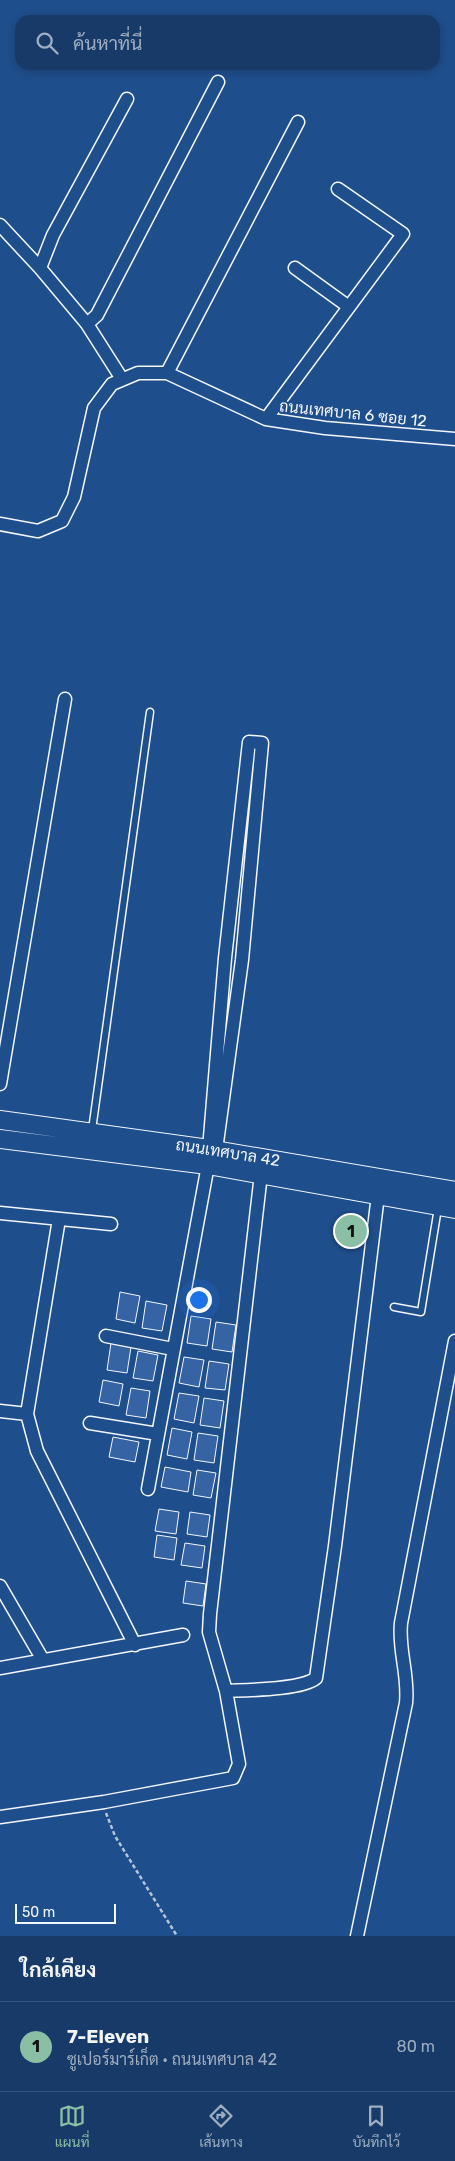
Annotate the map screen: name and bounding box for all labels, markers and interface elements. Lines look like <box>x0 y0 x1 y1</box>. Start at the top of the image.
search box <box>15 15 440 70</box>
icon: search <box>33 29 61 57</box>
text: ค้นหาที่นี่ <box>73 32 142 55</box>
street label: ถนนเทศบาล 6 ซอย 12 <box>278 396 428 431</box>
street label: ถนนเทศบาล 42 <box>174 1135 281 1170</box>
pin: 1 <box>335 1212 367 1250</box>
your location <box>186 1287 212 1313</box>
scale bar <box>15 1901 116 1924</box>
text: 50 m <box>22 1904 55 1921</box>
text: ใกล้เคียง <box>20 1957 96 1982</box>
text: 7-Eleven <box>67 2025 149 2048</box>
text: 1 <box>32 2037 40 2056</box>
text: 80 m <box>397 2037 435 2056</box>
text: ซูเปอร์มาร์เก็ต · ถนนเทศบาล 42 <box>67 2050 277 2069</box>
tab: แผนที่ <box>55 2102 90 2151</box>
tab: เส้นทาง <box>199 2102 243 2151</box>
tab: บันทึกไว้ <box>352 2102 400 2151</box>

